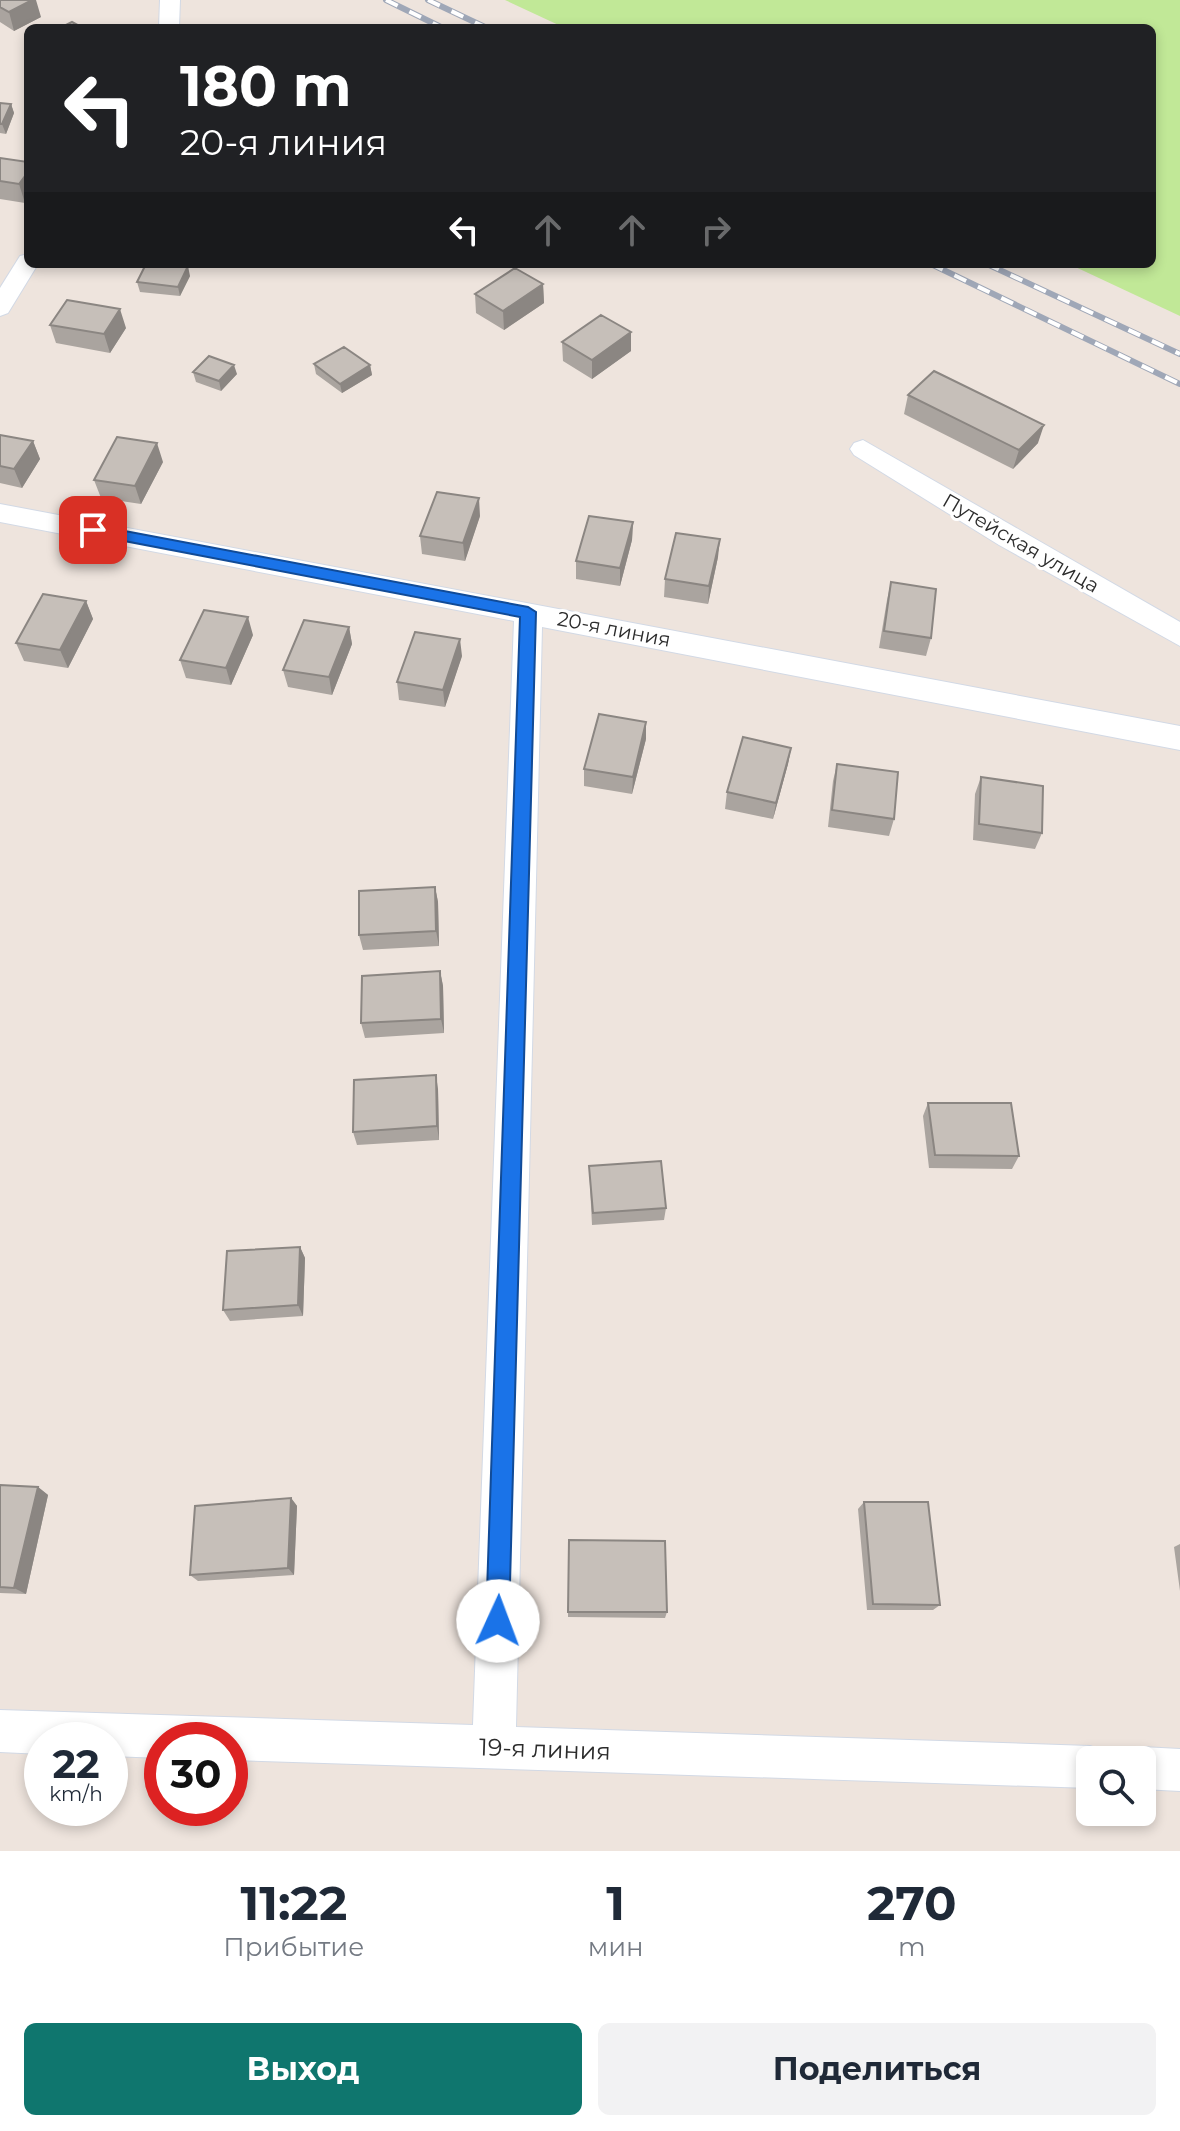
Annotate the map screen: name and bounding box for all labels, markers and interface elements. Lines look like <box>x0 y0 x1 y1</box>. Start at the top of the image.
text: 180 m <box>180 52 352 120</box>
icon: left <box>48 56 152 160</box>
text: 20-я линия <box>180 120 387 164</box>
icon: left <box>442 208 486 252</box>
icon: ahead <box>526 208 570 252</box>
icon: ahead <box>610 208 654 252</box>
icon: right <box>694 208 738 252</box>
street label: Путейская улица <box>938 488 1104 598</box>
pin <box>59 496 127 564</box>
icon: arrive <box>71 508 115 552</box>
street label: 20-я линия <box>555 606 673 652</box>
position arrow <box>456 1579 540 1663</box>
speed limit sign: 30 <box>144 1722 248 1826</box>
street label: 19-я линия <box>479 1732 611 1766</box>
text: 22 <box>52 1739 100 1788</box>
map controls <box>1076 1746 1156 1826</box>
button: search <box>1076 1746 1156 1826</box>
text: km/h <box>49 1782 103 1806</box>
text: 11:22 <box>240 1874 347 1932</box>
text: 1 <box>606 1874 625 1932</box>
text: 270 <box>867 1874 957 1932</box>
text: Прибытие <box>223 1931 364 1963</box>
text: мин <box>588 1931 644 1963</box>
text: m <box>898 1931 926 1963</box>
button: Выход <box>24 2023 582 2115</box>
button: Поделиться <box>598 2023 1156 2115</box>

